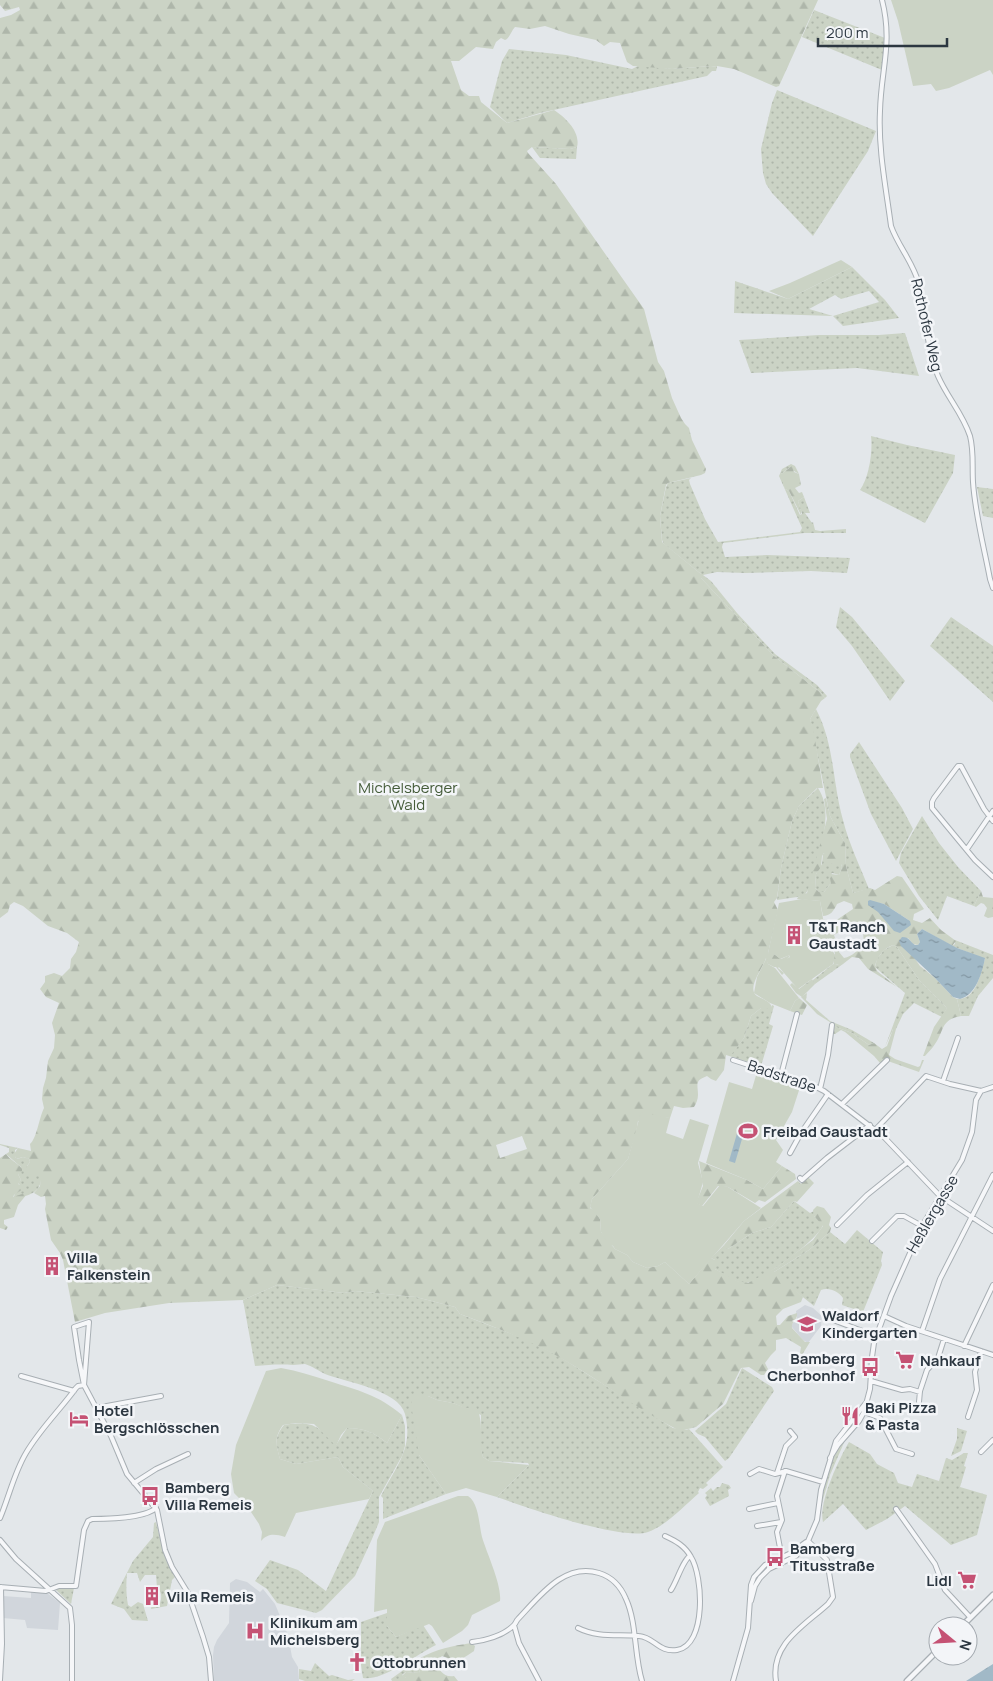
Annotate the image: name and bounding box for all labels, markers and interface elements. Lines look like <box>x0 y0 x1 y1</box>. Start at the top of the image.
scale bar <box>818 15 947 47</box>
text: 200 m <box>826 22 869 43</box>
street label: Rothofer Weg <box>906 276 948 374</box>
park label: Michelsberger Wald <box>358 777 458 815</box>
place label: T&T Ranch Gaustadt <box>809 916 886 954</box>
building icon: T&T Ranch Gaustadt <box>783 924 805 946</box>
street label: Badstraße <box>745 1054 819 1098</box>
sports icon: Freibad Gaustadt <box>737 1120 759 1142</box>
place label: Freibad Gaustadt <box>763 1121 888 1142</box>
street label: Heßlergasse <box>901 1171 963 1257</box>
place label: Villa Falkenstein <box>67 1247 150 1285</box>
building icon: Villa Falkenstein <box>41 1255 63 1277</box>
place label: Waldorf Kindergarten <box>822 1305 917 1343</box>
school or university icon: Waldorf Kindergarten <box>796 1313 818 1335</box>
place label: Bamberg Cherbonhof <box>767 1348 855 1386</box>
supermarket icon: Nahkauf <box>894 1349 916 1371</box>
place label: Nahkauf <box>920 1350 981 1371</box>
bus stop icon: Bamberg Cherbonhof <box>859 1356 881 1378</box>
place label: Baki Pizza & Pasta <box>865 1397 936 1435</box>
place label: Hotel Bergschlösschen <box>94 1400 219 1438</box>
restaurant icon: Baki Pizza & Pasta <box>839 1405 861 1427</box>
hotel icon: Hotel Bergschlösschen <box>68 1408 90 1430</box>
place label: Bamberg Villa Remeis <box>165 1477 252 1515</box>
bus stop icon: Bamberg Villa Remeis <box>139 1485 161 1507</box>
place label: Bamberg Titusstraße <box>790 1538 875 1576</box>
bus stop icon: Bamberg Titusstraße <box>764 1546 786 1568</box>
supermarket icon: Lidl <box>956 1569 978 1591</box>
place label: Lidl <box>926 1570 952 1591</box>
building icon: Villa Remeis <box>141 1585 163 1607</box>
place label: Villa Remeis <box>167 1586 254 1607</box>
place label: Klinikum am Michelsberg <box>270 1612 360 1650</box>
north arrow <box>928 1616 978 1666</box>
hospital icon: Klinikum am Michelsberg <box>244 1620 266 1642</box>
text: N <box>955 1637 976 1653</box>
church icon: Ottobrunnen <box>346 1651 368 1673</box>
place label: Ottobrunnen <box>372 1652 466 1673</box>

